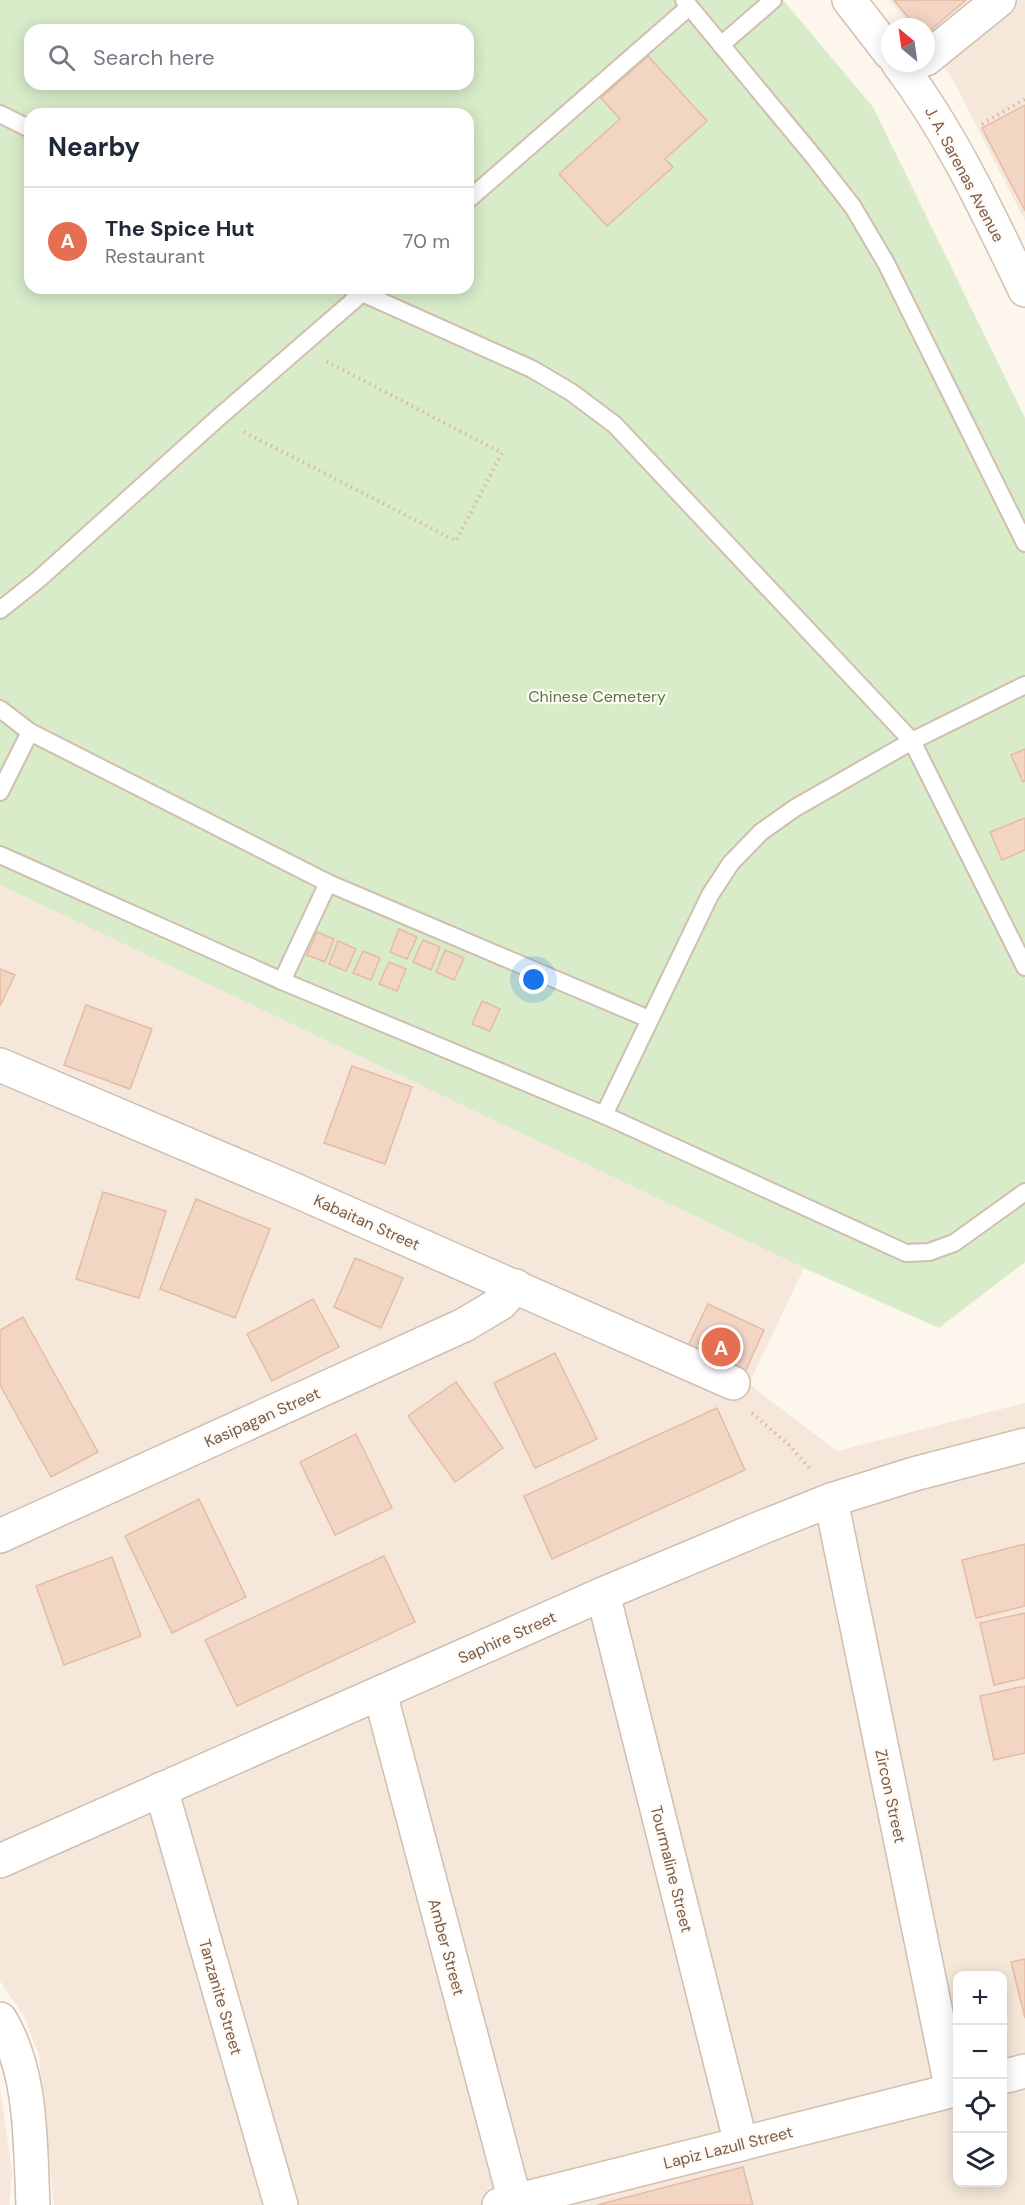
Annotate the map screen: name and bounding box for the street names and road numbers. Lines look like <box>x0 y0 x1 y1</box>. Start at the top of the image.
street label: J. A. Sarenas Avenue <box>920 103 1009 246</box>
street label: Kabaitan Street <box>310 1190 423 1255</box>
street label: Kasipagan Street <box>201 1383 323 1452</box>
street label: Saphire Street <box>455 1606 560 1668</box>
street label: Zircon Street <box>870 1747 911 1845</box>
street label: Tourmaline Street <box>646 1803 697 1935</box>
street label: Amber Street <box>423 1896 470 1998</box>
street label: Tanzanite Street <box>194 1937 247 2057</box>
street label: Lapiz Lazull Street <box>661 2121 795 2174</box>

